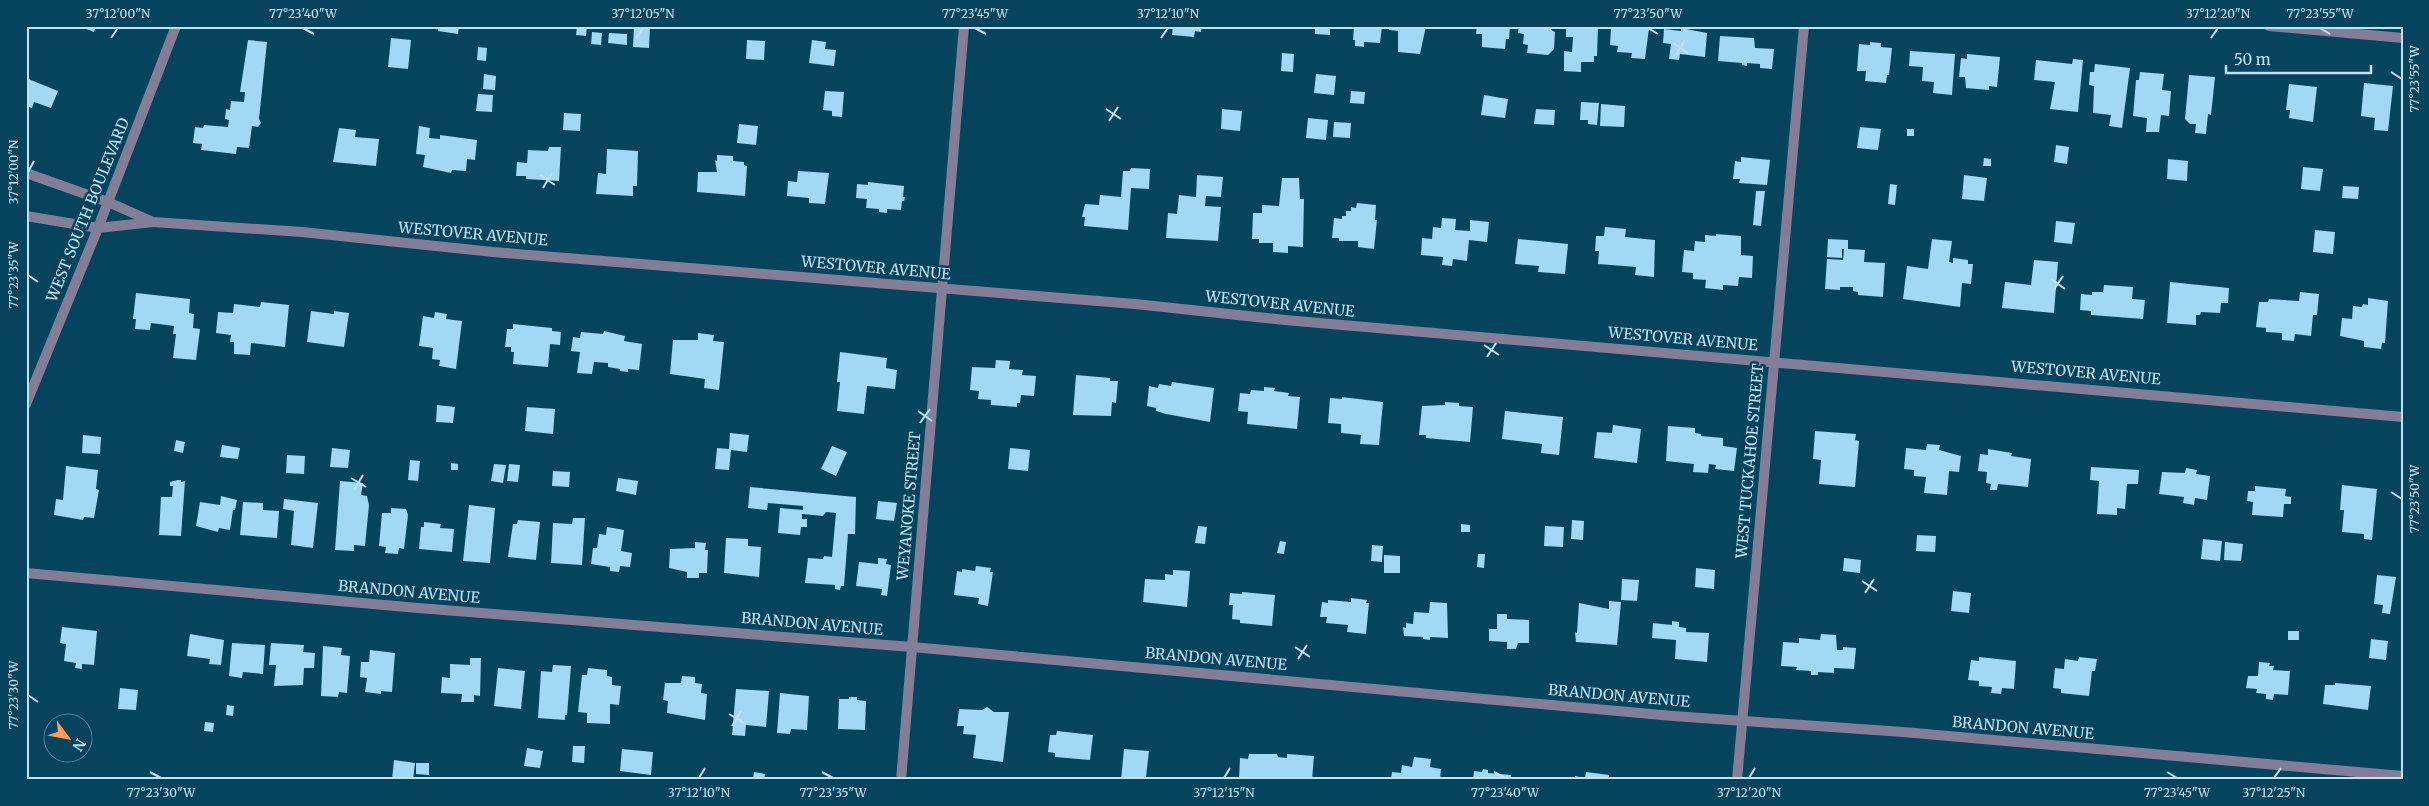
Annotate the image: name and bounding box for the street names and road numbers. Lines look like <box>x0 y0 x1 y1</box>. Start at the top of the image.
street label: WEST SOUTH BOULEVARD <box>41 115 133 306</box>
street label: WESTOVER AVENUE <box>397 217 549 250</box>
street label: WESTOVER AVENUE <box>800 251 952 284</box>
street label: WESTOVER AVENUE <box>1203 286 1356 321</box>
street label: WESTOVER AVENUE <box>1607 322 1759 355</box>
street label: WESTOVER AVENUE <box>2010 356 2162 389</box>
street label: WEST TUCKAHOE STREET <box>1731 362 1768 560</box>
street label: WEYANOKE STREET <box>892 430 925 582</box>
street label: BRANDON AVENUE <box>337 576 481 607</box>
street label: BRANDON AVENUE <box>740 608 884 639</box>
street label: BRANDON AVENUE <box>1144 643 1288 674</box>
street label: BRANDON AVENUE <box>1547 680 1691 711</box>
street label: BRANDON AVENUE <box>1951 712 2095 743</box>

